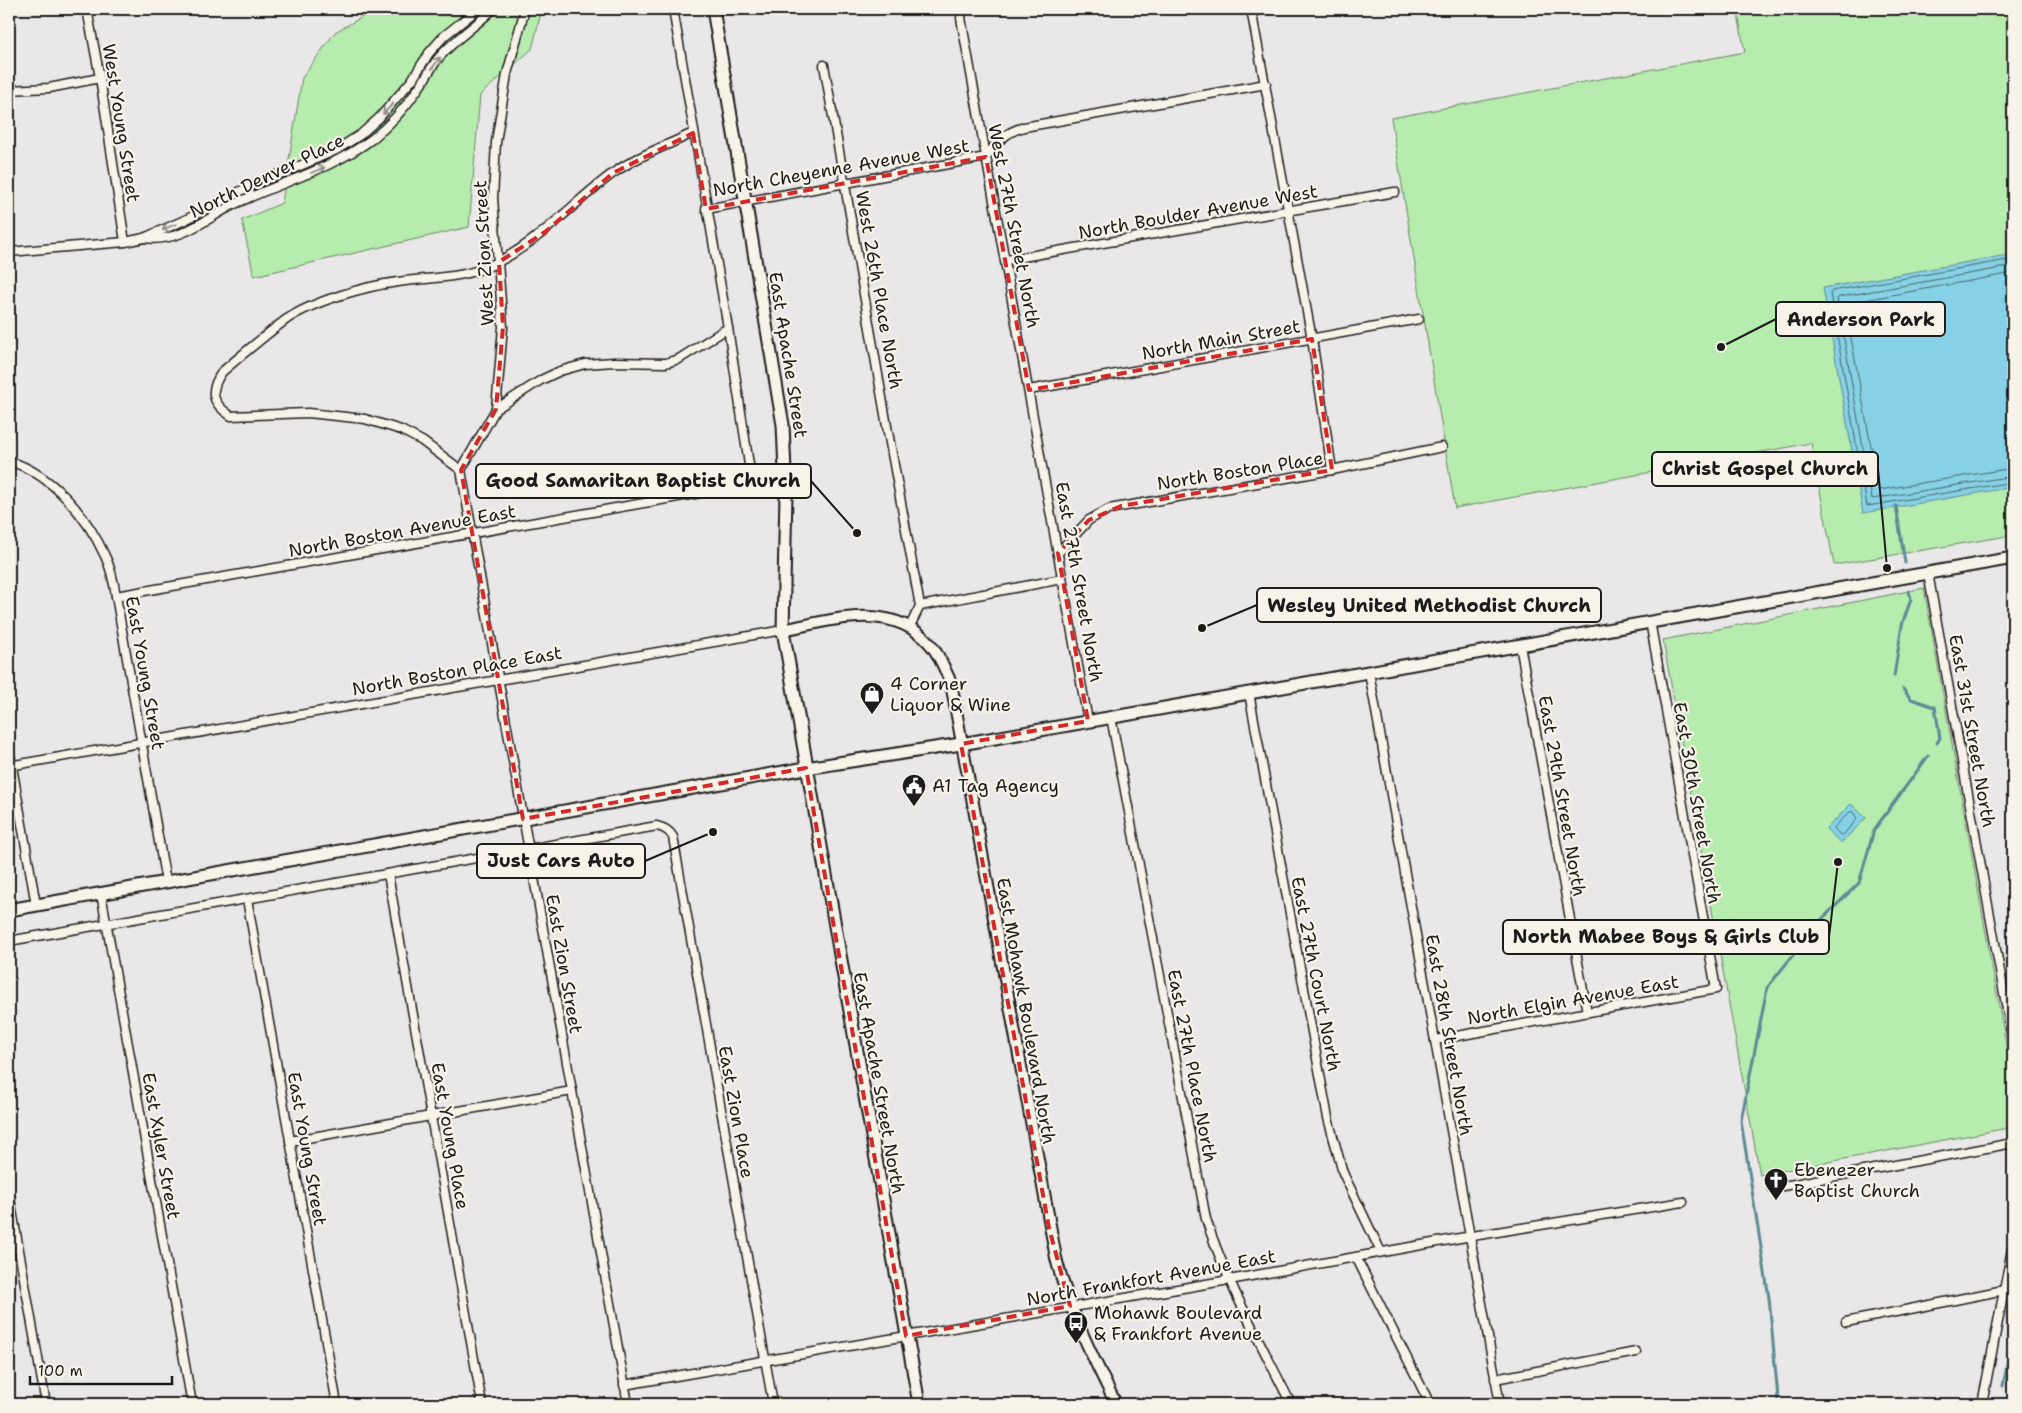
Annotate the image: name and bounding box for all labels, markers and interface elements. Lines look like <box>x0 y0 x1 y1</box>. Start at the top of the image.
street label: West Young Street <box>97 42 145 204</box>
one-way arrow <box>431 56 441 70</box>
one-way arrow <box>382 103 394 115</box>
street label: West 27th Street North <box>982 122 1046 330</box>
street label: North Denver Place <box>186 128 348 224</box>
street label: North Cheyenne Avenue West <box>711 134 971 202</box>
one-way arrow <box>310 165 325 175</box>
street label: West Zion Street <box>468 179 500 326</box>
street label: North Boulder Avenue West <box>1076 179 1320 245</box>
street label: West 26th Place North <box>850 189 908 391</box>
one-way arrow <box>162 223 177 232</box>
street label: East Apache Street <box>763 270 813 440</box>
callout: Anderson Park <box>1776 302 1945 336</box>
text: Anderson Park <box>1787 307 1935 332</box>
street label: North Main Street <box>1140 314 1302 366</box>
street label: North Boston Place <box>1155 446 1325 496</box>
callout: Christ Gospel Church <box>1652 452 1878 486</box>
text: Christ Gospel Church <box>1662 456 1869 481</box>
callout: Good Samaritan Baptist Church <box>476 464 811 498</box>
text: Good Samaritan Baptist Church <box>486 468 801 493</box>
street label: East 27th Street North <box>1050 480 1108 684</box>
street label: North Boston Avenue East <box>287 499 518 563</box>
callout: Wesley United Methodist Church <box>1257 588 1601 622</box>
text: Wesley United Methodist Church <box>1267 593 1591 618</box>
street label: East Young Street <box>120 594 170 752</box>
street label: East 31st Street North <box>1943 633 2001 829</box>
street label: North Boston Place East <box>350 641 564 701</box>
place label: 4 Corner Liquor & Wine <box>890 672 1011 717</box>
shop icon: 4 Corner Liquor & Wine <box>859 681 885 715</box>
street label: East 29th Street North <box>1533 694 1591 898</box>
street label: East 30th Street North <box>1667 700 1727 906</box>
public building icon: A1 Tag Agency <box>901 773 927 807</box>
place label: A1 Tag Agency <box>932 774 1059 798</box>
callout: Just Cars Auto <box>477 844 645 878</box>
text: Just Cars Auto <box>487 848 635 873</box>
street label: East 27th Court North <box>1285 875 1347 1073</box>
street label: East Mohawk Boulevard North <box>991 876 1061 1146</box>
street label: East Zion Street <box>540 892 588 1036</box>
callout: North Mabee Boys & Girls Club <box>1503 920 1829 954</box>
text: North Mabee Boys & Girls Club <box>1513 924 1820 949</box>
street label: East 28th Street North <box>1419 932 1479 1138</box>
street label: East 27th Place North <box>1161 967 1223 1165</box>
street label: East Apache Street North <box>848 970 910 1196</box>
street label: North Elgin Avenue East <box>1465 970 1681 1030</box>
street label: East Zion Place <box>713 1044 759 1180</box>
street label: East Young Place <box>425 1061 475 1211</box>
street label: East Young Street <box>282 1070 332 1228</box>
street label: East Xyler Street <box>136 1071 186 1221</box>
place label: Ebenezer Baptist Church <box>1794 1158 1920 1203</box>
church icon: Ebenezer Baptist Church <box>1763 1167 1789 1201</box>
street label: North Frankfort Avenue East <box>1024 1244 1278 1312</box>
place label: Mohawk Boulevard & Frankfort Avenue <box>1094 1301 1262 1346</box>
bus stop icon: Mohawk Boulevard & Frankfort Avenue <box>1063 1310 1089 1344</box>
scale bar <box>30 1353 172 1385</box>
text: 100 m <box>38 1361 83 1381</box>

